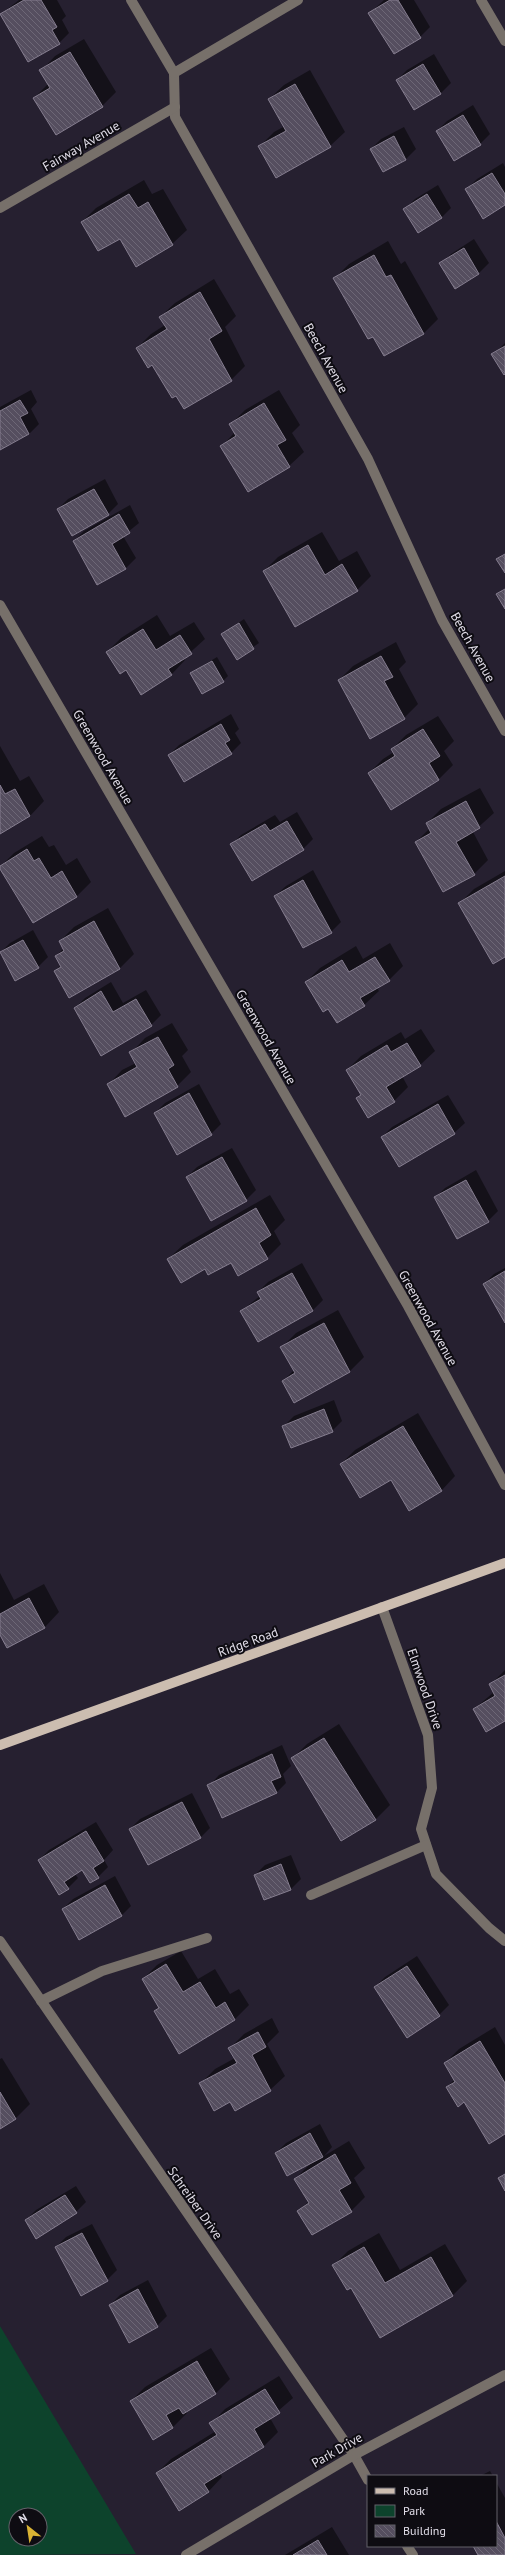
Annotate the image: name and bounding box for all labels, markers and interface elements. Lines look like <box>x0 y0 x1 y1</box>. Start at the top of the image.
street label: Fairway Avenue <box>39 117 123 175</box>
street label: Beech Avenue <box>300 320 352 396</box>
street label: Beech Avenue <box>447 609 499 685</box>
street label: Greenwood Avenue <box>69 707 137 807</box>
street label: Greenwood Avenue <box>232 987 300 1087</box>
street label: Greenwood Avenue <box>395 1267 461 1369</box>
street label: Ridge Road <box>216 1623 280 1661</box>
street label: Elmwood Drive <box>403 1646 447 1732</box>
street label: Schreiber Drive <box>164 2163 226 2243</box>
street label: Park Drive <box>308 2429 366 2471</box>
legend <box>367 2475 497 2547</box>
text: Road <box>403 2483 428 2498</box>
text: Park <box>403 2503 425 2518</box>
north arrow <box>8 2507 48 2547</box>
text: N <box>16 2510 30 2526</box>
text: Building <box>403 2523 446 2538</box>

